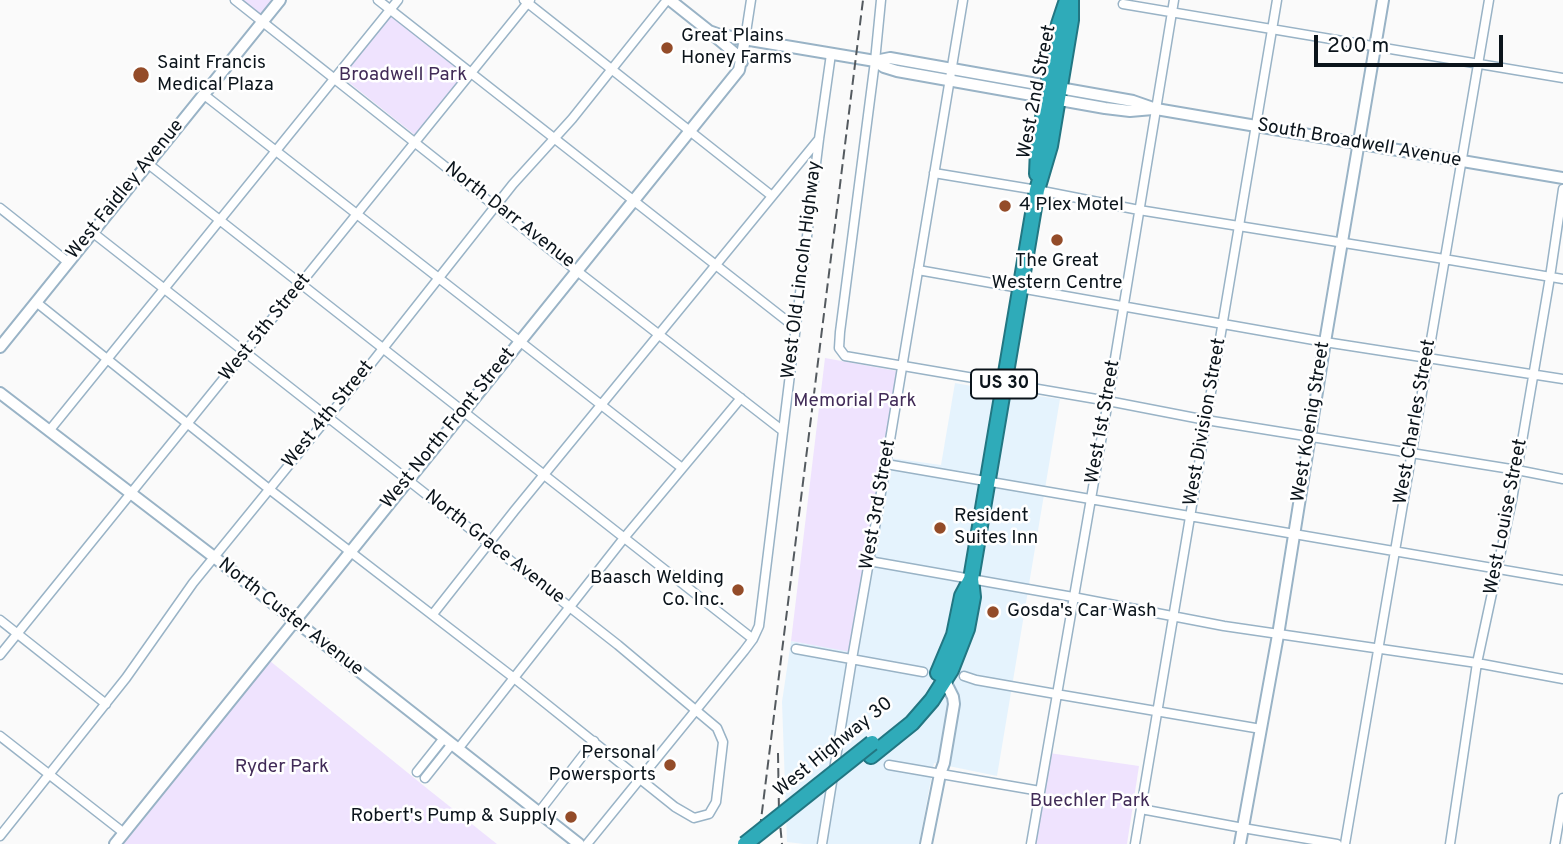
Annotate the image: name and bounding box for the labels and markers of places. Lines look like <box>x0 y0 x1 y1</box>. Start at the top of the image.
place label: Great Plains Honey Farms <box>681 26 792 70</box>
marker: Great Plains Honey Farms <box>659 40 675 56</box>
place label: Saint Francis Medical Plaza <box>157 53 274 97</box>
marker: Saint Francis Medical Plaza <box>131 65 151 85</box>
place label: 4 Plex Motel <box>1019 195 1124 217</box>
marker: 4 Plex Motel <box>997 198 1013 214</box>
marker: The Great Western Centre <box>1049 232 1065 248</box>
place label: The Great Western Centre <box>992 251 1122 295</box>
place label: Resident Suites Inn <box>954 506 1038 550</box>
marker: Resident Suites Inn <box>932 520 948 536</box>
place label: Baasch Welding Co. Inc. <box>590 568 724 612</box>
marker: Baasch Welding Co. Inc. <box>730 582 746 598</box>
place label: Gosda's Car Wash <box>1007 601 1157 623</box>
marker: Gosda's Car Wash <box>985 604 1001 620</box>
place label: Personal Powersports <box>548 743 656 787</box>
marker: Personal Powersports <box>662 757 678 773</box>
place label: Robert's Pump & Supply <box>351 806 557 828</box>
marker: Robert's Pump & Supply <box>563 809 579 825</box>

